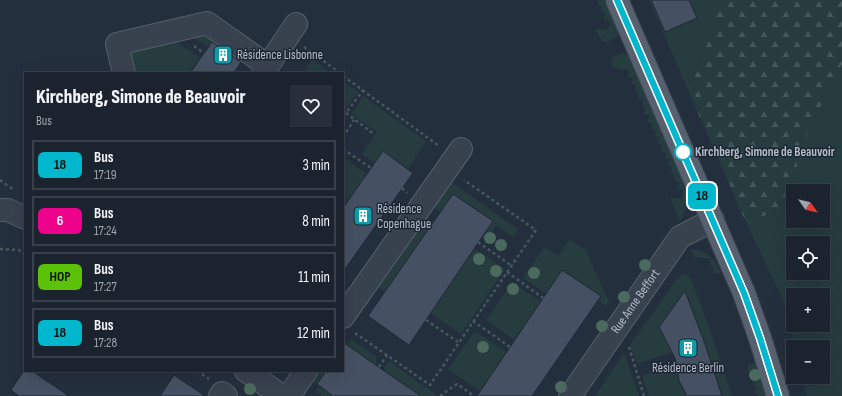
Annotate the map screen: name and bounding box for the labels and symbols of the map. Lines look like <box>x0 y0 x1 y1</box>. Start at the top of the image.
building icon: Résidence Lisbonne <box>212 44 234 66</box>
place label: Résidence Lisbonne <box>237 47 323 63</box>
marker: Kirchberg, Simone de Beauvoir <box>674 143 692 161</box>
place label: Kirchberg, Simone de Beauvoir <box>695 144 835 160</box>
line badge: 18 <box>684 183 720 209</box>
north arrow <box>786 184 830 228</box>
place label: Résidence Copenhague <box>377 201 431 232</box>
building icon: Résidence Copenhague <box>352 205 374 227</box>
street label: Rue Anne Beffort <box>608 266 663 337</box>
building icon: Résidence Berlin <box>677 337 699 359</box>
place label: Résidence Berlin <box>652 360 724 376</box>

